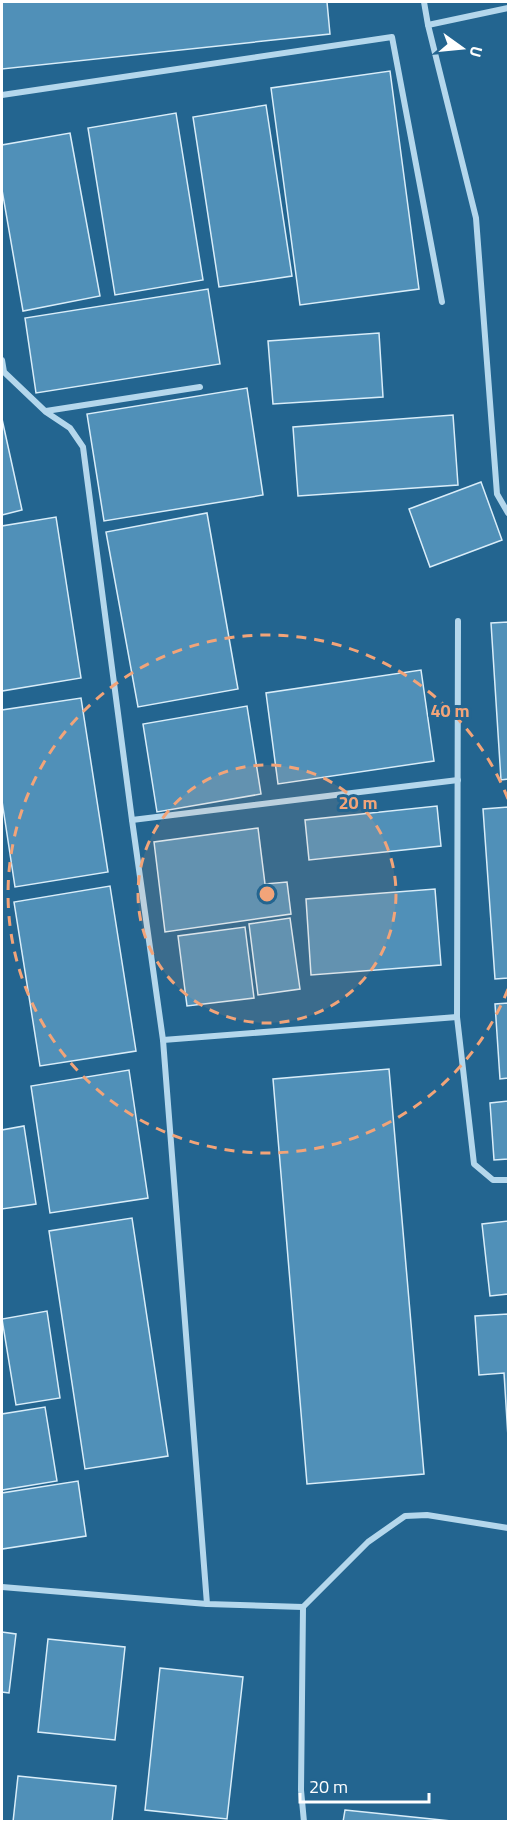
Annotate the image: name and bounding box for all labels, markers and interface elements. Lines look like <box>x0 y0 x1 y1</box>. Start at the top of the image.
north arrow <box>432 18 492 78</box>
text: U <box>464 44 489 60</box>
text: 40 m <box>430 697 470 724</box>
text: 20 m <box>338 789 378 816</box>
centre of rings <box>257 884 277 904</box>
scale bar <box>300 1766 429 1804</box>
text: 20 m <box>309 1773 348 1800</box>

